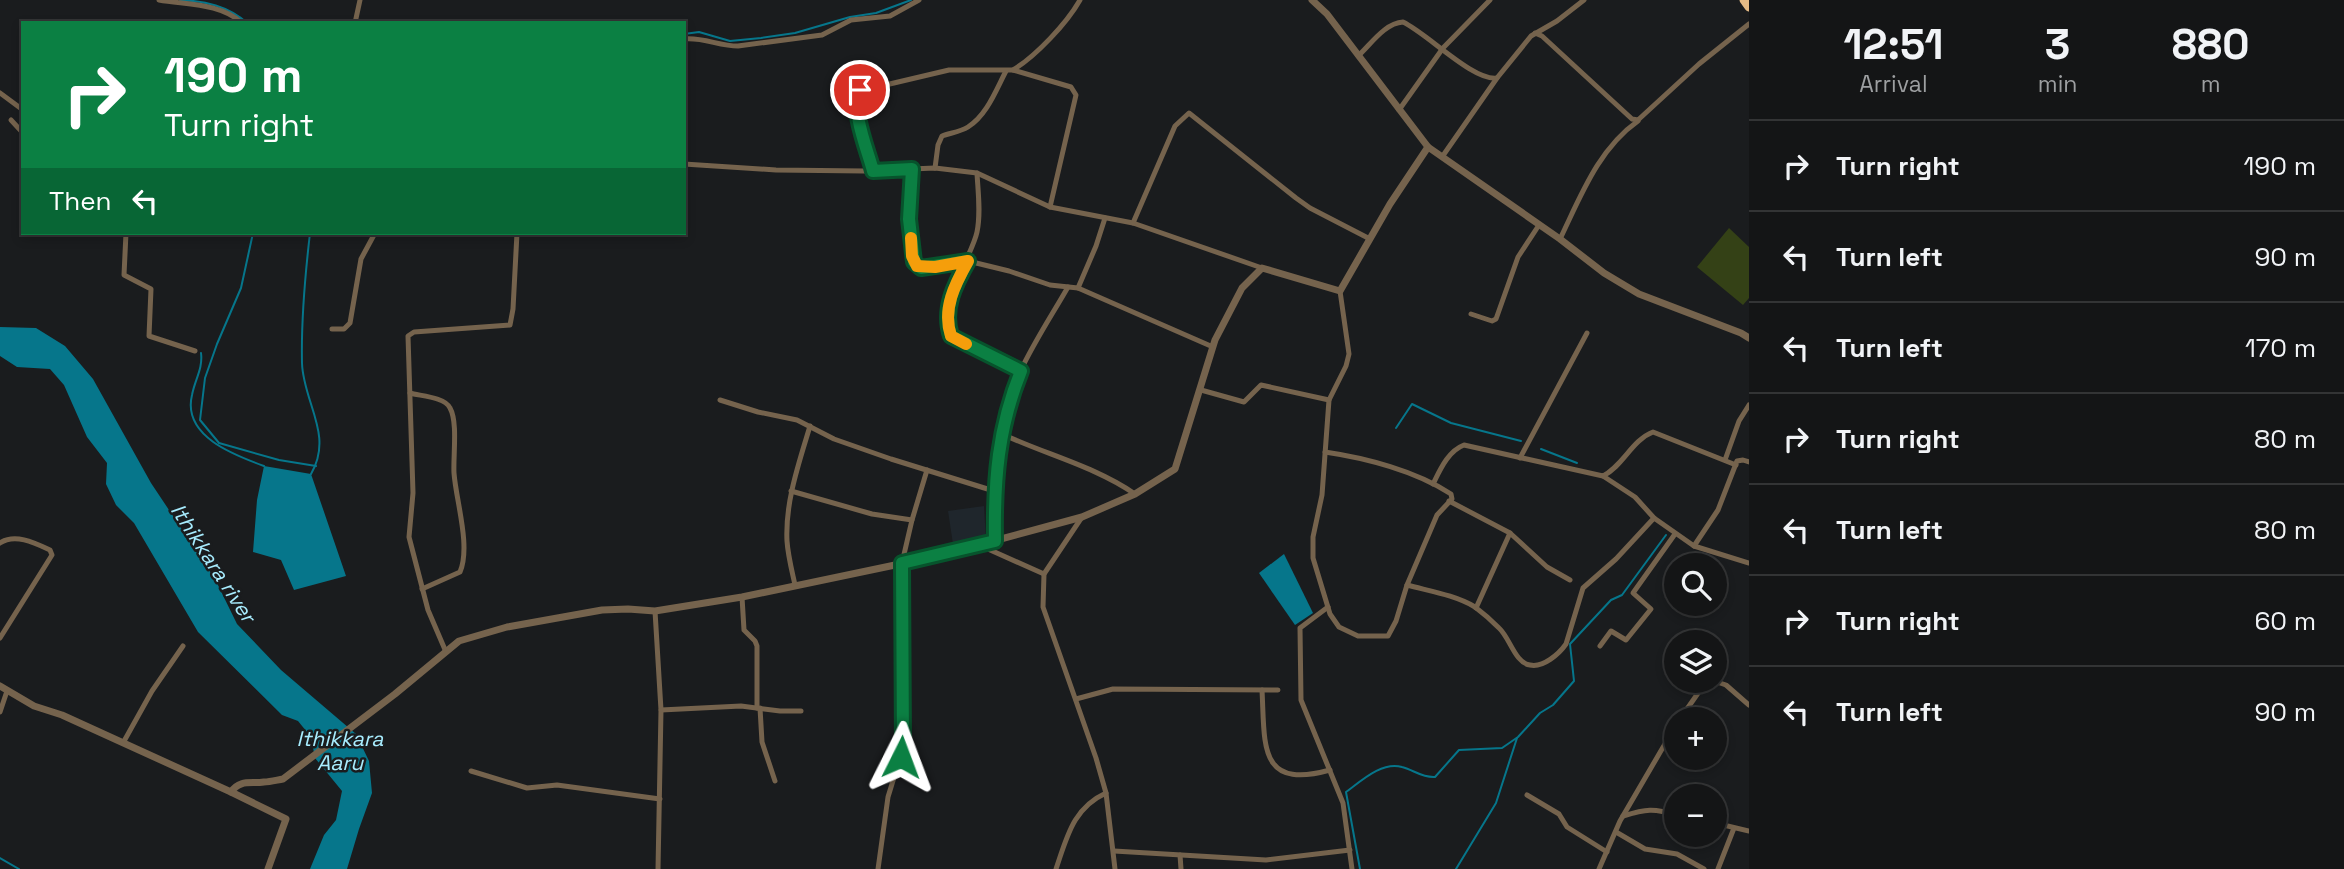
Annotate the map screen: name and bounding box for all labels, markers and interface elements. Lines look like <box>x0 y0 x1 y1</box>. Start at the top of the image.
text: 12:51 <box>1843 18 1943 71</box>
text: 3 <box>2045 18 2070 71</box>
text: 880 <box>2172 18 2249 71</box>
text: 190 m <box>164 44 302 106</box>
icon: right <box>49 49 140 140</box>
pin <box>830 60 890 120</box>
text: Arrival <box>1859 69 1928 99</box>
text: min <box>2038 69 2077 99</box>
text: m <box>2201 69 2221 99</box>
icon: arrive <box>841 71 879 109</box>
text: Turn right <box>164 105 314 145</box>
icon: right <box>1777 147 1815 185</box>
text: Turn right <box>1836 149 1960 183</box>
text: 190 m <box>2244 149 2316 183</box>
icon: left <box>126 182 164 220</box>
text: Then <box>49 184 112 218</box>
icon: left <box>1777 238 1815 276</box>
text: Turn left <box>1836 240 1943 274</box>
text: 90 m <box>2254 240 2316 274</box>
icon: left <box>1777 329 1815 367</box>
text: Turn left <box>1836 331 1943 365</box>
text: 170 m <box>2245 331 2316 365</box>
icon: right <box>1777 420 1815 458</box>
text: Turn right <box>1836 422 1960 456</box>
text: 80 m <box>2254 422 2316 456</box>
water label: Ithikkara river <box>165 498 263 629</box>
icon: left <box>1777 511 1815 549</box>
text: Turn left <box>1836 513 1943 547</box>
text: 80 m <box>2254 513 2316 547</box>
map controls <box>1664 553 1727 847</box>
button: search <box>1664 553 1727 616</box>
icon: right <box>1777 602 1815 640</box>
text: Turn right <box>1836 604 1960 638</box>
text: 60 m <box>2254 604 2316 638</box>
button: layers <box>1664 630 1727 693</box>
icon: left <box>1777 693 1815 731</box>
text: Turn left <box>1836 695 1943 729</box>
text: 90 m <box>2254 695 2316 729</box>
button: + <box>1664 707 1727 770</box>
position arrow <box>864 720 938 794</box>
water label: Ithikkara Aaru <box>297 725 384 776</box>
button: − <box>1664 784 1727 847</box>

